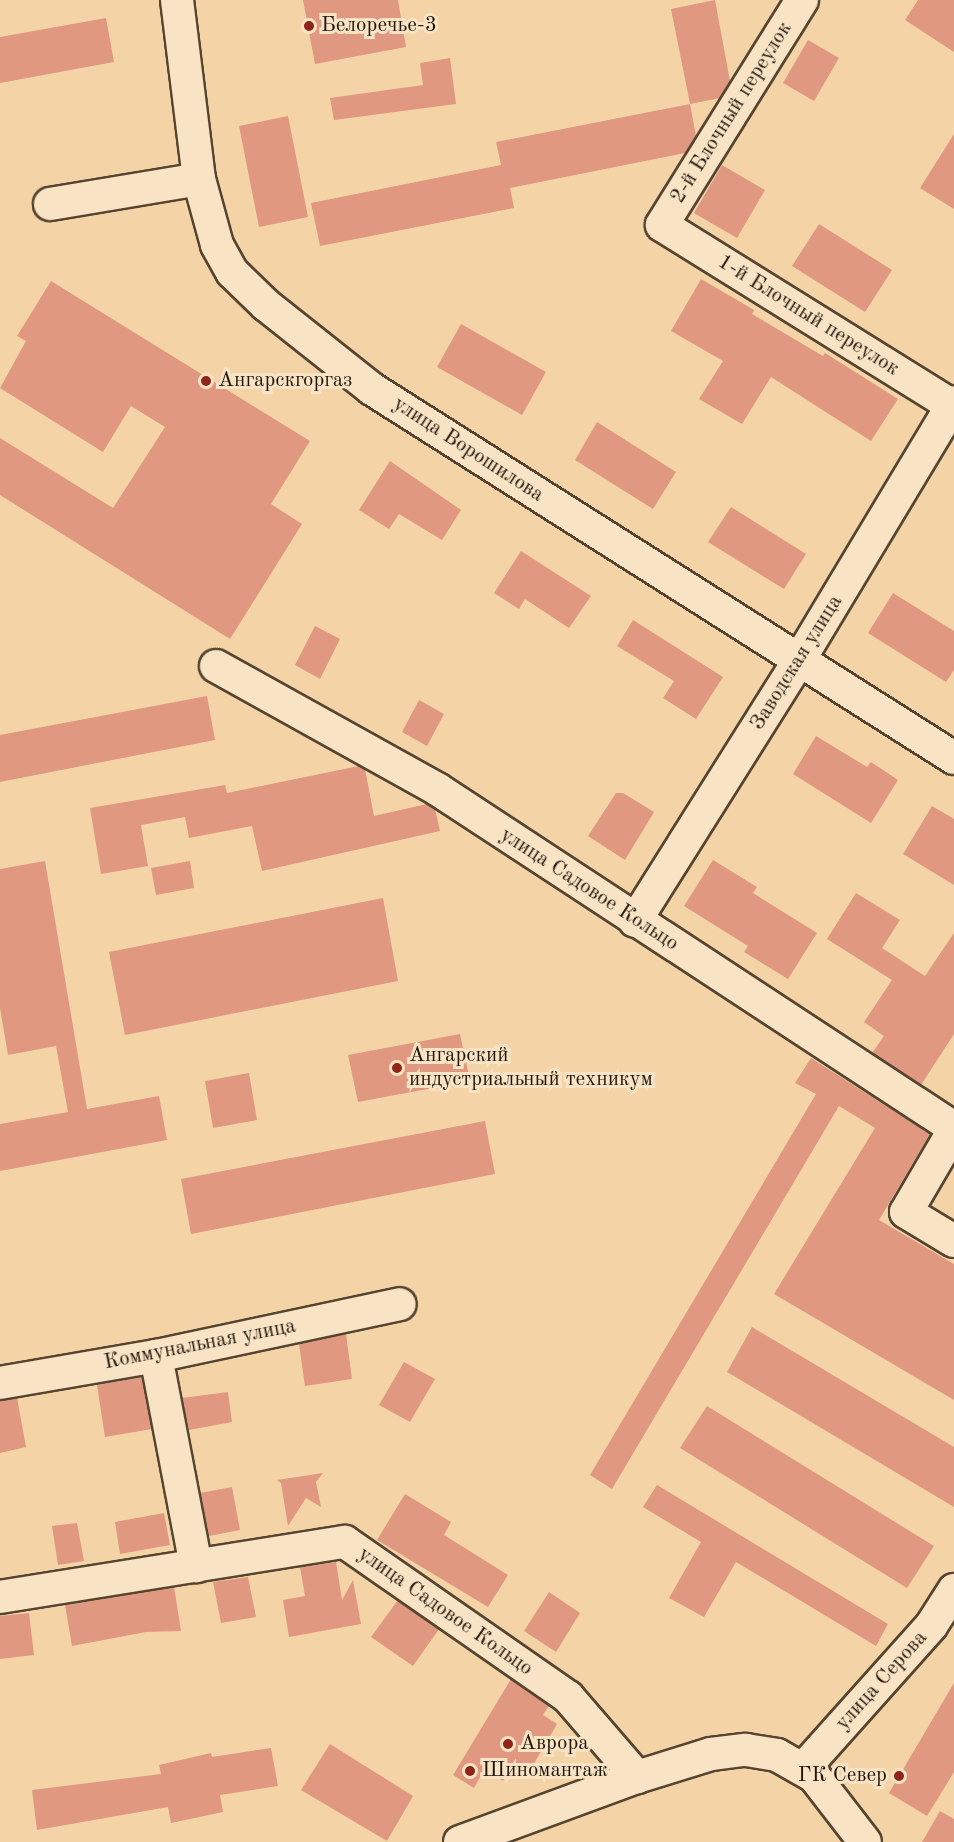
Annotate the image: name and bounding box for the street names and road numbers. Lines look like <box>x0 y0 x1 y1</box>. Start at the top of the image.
street label: 2-й Блочный переулок <box>666 18 798 208</box>
street label: 1-й Блочный переулок <box>713 250 903 382</box>
street label: улица Ворошилова <box>388 392 548 508</box>
street label: Заводская улица <box>745 591 849 735</box>
street label: улица Садовое Кольцо <box>495 823 683 957</box>
street label: Коммунальная улица <box>102 1314 298 1376</box>
street label: улица Садовое Кольцо <box>353 1542 537 1682</box>
street label: улица Серова <box>831 1626 933 1736</box>

